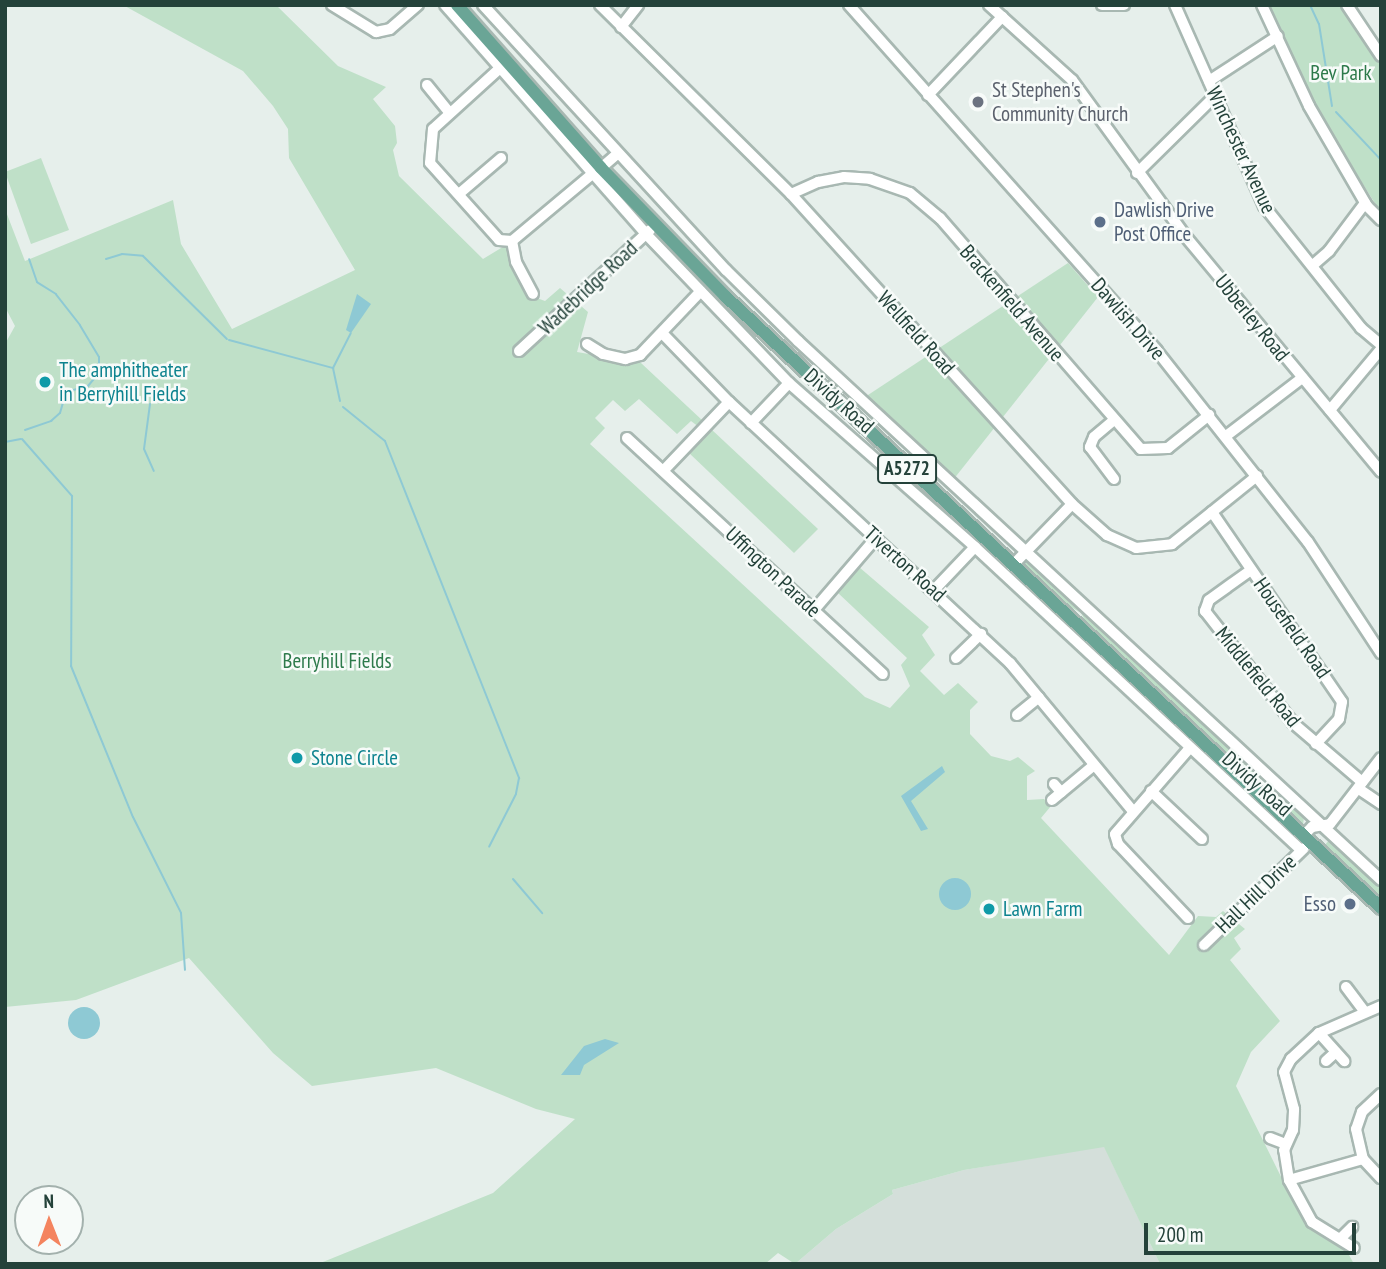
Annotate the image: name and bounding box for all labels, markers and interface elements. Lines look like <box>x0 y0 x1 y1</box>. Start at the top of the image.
park label: Bev Park <box>1310 60 1372 86</box>
place label: St Stephen's Community Church <box>992 77 1129 127</box>
street label: Winchester Avenue <box>1200 82 1282 218</box>
marker: St Stephen's Community Church <box>970 94 986 110</box>
place label: Dawlish Drive Post Office <box>1114 197 1214 247</box>
marker: Dawlish Drive Post Office <box>1092 214 1108 230</box>
street label: Wadebridge Road <box>533 236 643 340</box>
street label: Brackenfield Avenue <box>954 239 1070 367</box>
street label: Ubberley Road <box>1209 269 1295 367</box>
street label: Dawlish Drive <box>1086 273 1170 365</box>
street label: Wellfield Road <box>872 286 960 380</box>
place label: The amphitheater in Berryhill Fields <box>59 357 188 407</box>
street label: Dividy Road <box>799 363 879 439</box>
marker: The amphitheater in Berryhill Fields <box>37 374 53 390</box>
road number: A5272 <box>876 454 939 484</box>
street label: Uffington Parade <box>720 521 826 623</box>
street label: Tiverton Road <box>859 521 951 607</box>
street label: Housefield Road <box>1248 573 1336 683</box>
street label: Middlefield Road <box>1210 622 1306 732</box>
park label: Berryhill Fields <box>283 648 391 674</box>
place label: Stone Circle <box>311 745 398 771</box>
street label: Dividy Road <box>1217 746 1297 822</box>
marker: Stone Circle <box>289 750 305 766</box>
street label: Hall Hill Drive <box>1211 849 1301 939</box>
place label: Esso <box>1304 891 1336 917</box>
place label: Lawn Farm <box>1003 896 1082 922</box>
marker: Esso <box>1342 896 1358 912</box>
marker: Lawn Farm <box>981 901 997 917</box>
north arrow <box>14 1185 84 1255</box>
text: N <box>43 1189 54 1213</box>
scale bar <box>1148 1210 1360 1254</box>
text: 200 m <box>1157 1221 1203 1248</box>

